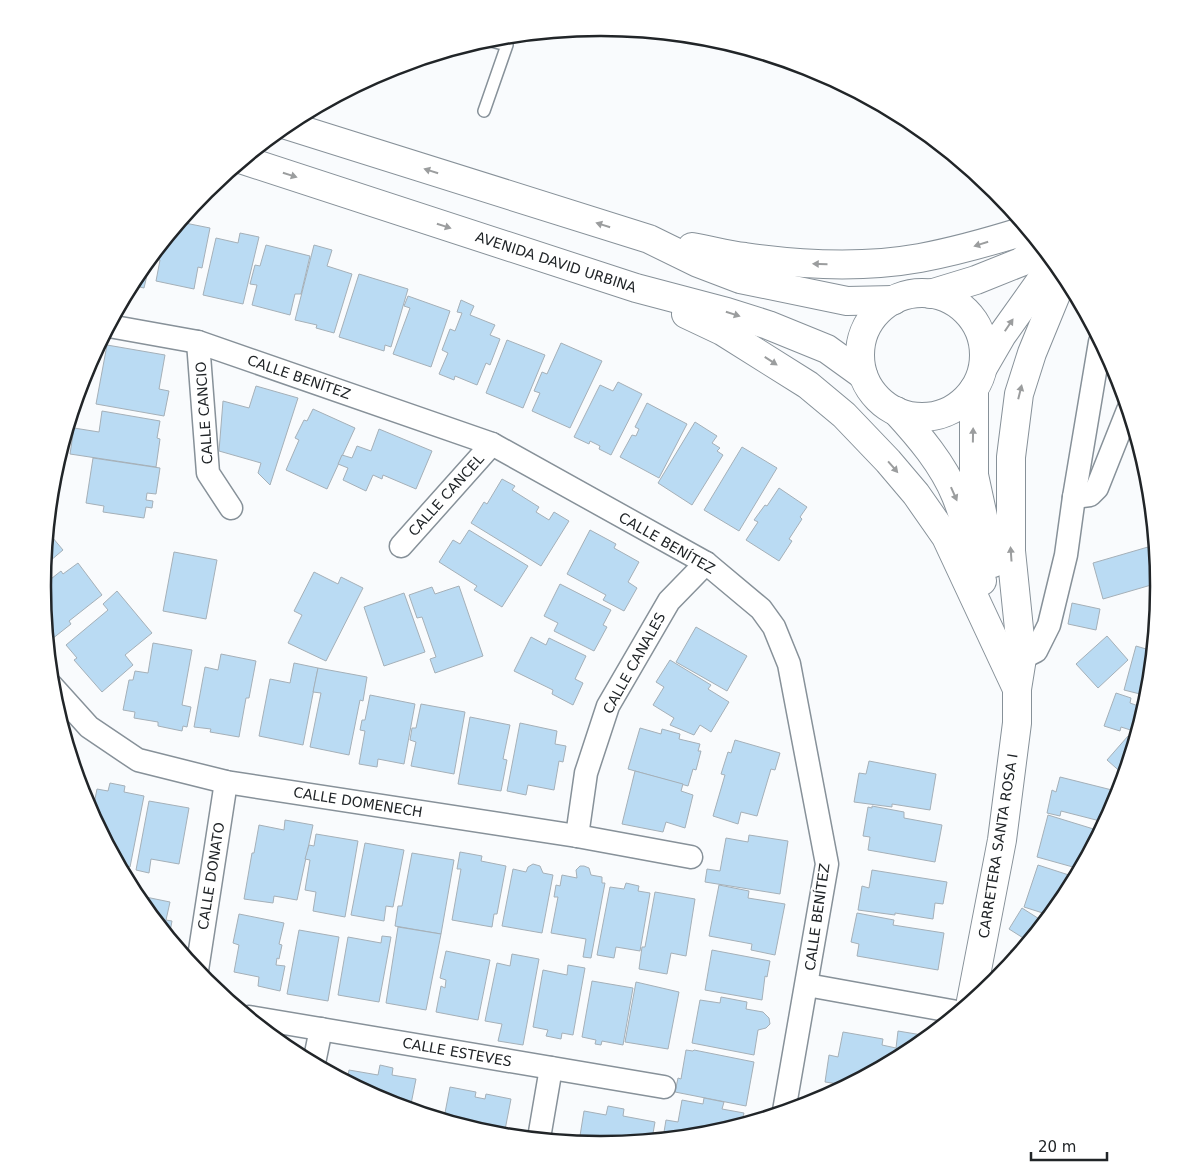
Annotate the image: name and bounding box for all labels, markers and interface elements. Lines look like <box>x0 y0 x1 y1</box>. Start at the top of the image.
one-way arrow <box>423 166 438 174</box>
one-way arrow <box>282 172 297 180</box>
one-way arrow <box>595 220 610 228</box>
one-way arrow <box>437 222 452 230</box>
street label: AVENIDA DAVID URBINA <box>474 228 639 296</box>
one-way arrow <box>973 241 988 249</box>
one-way arrow <box>812 260 828 268</box>
one-way arrow <box>726 311 741 318</box>
one-way arrow <box>1004 318 1014 331</box>
street label: CALLE BENÍTEZ <box>245 352 353 402</box>
one-way arrow <box>765 357 778 366</box>
street label: CALLE CANCIO <box>192 361 216 465</box>
one-way arrow <box>1016 385 1024 400</box>
one-way arrow <box>969 427 977 443</box>
street label: CALLE CANCEL <box>405 451 487 539</box>
one-way arrow <box>888 461 899 474</box>
one-way arrow <box>950 487 958 501</box>
street label: CALLE BENÍTEZ <box>616 509 718 577</box>
one-way arrow <box>1007 546 1015 562</box>
street label: CALLE CANALES <box>600 610 668 716</box>
street label: CARRETERA SANTA ROSA I <box>975 752 1021 940</box>
street label: CALLE DOMENECH <box>292 784 424 820</box>
street label: CALLE DONATO <box>195 821 227 931</box>
street label: CALLE BENÍTEZ <box>802 862 832 972</box>
street label: CALLE ESTEVES <box>401 1035 513 1070</box>
scale bar <box>1031 1130 1107 1162</box>
text: 20 m <box>1038 1138 1076 1156</box>

